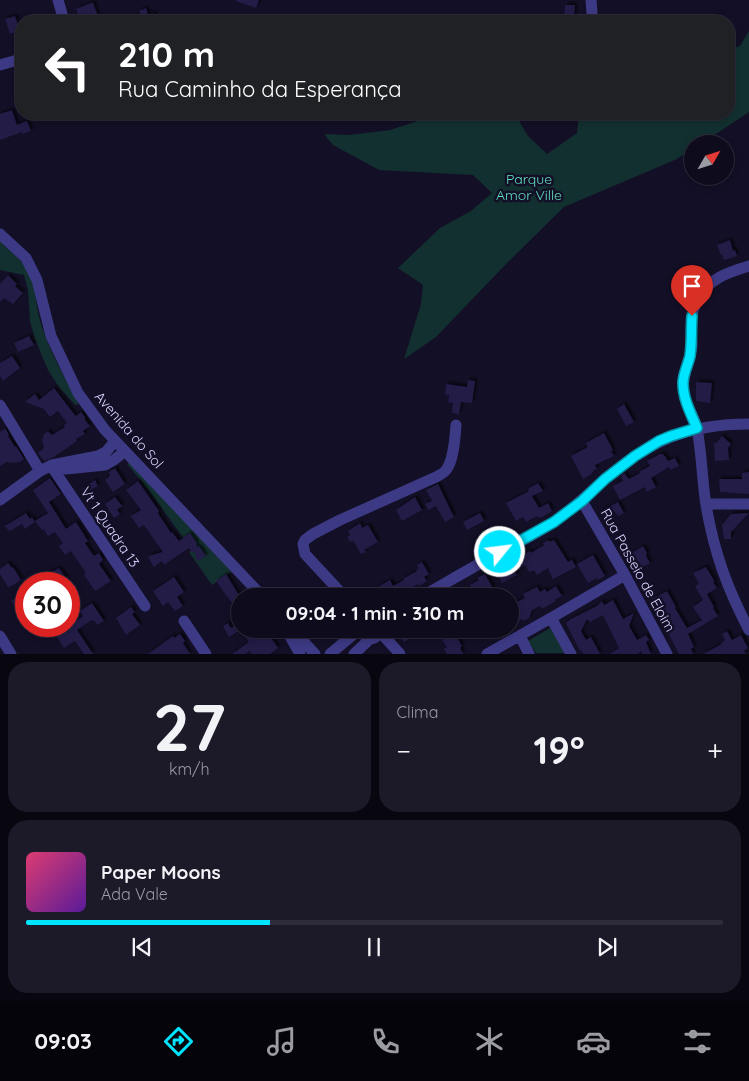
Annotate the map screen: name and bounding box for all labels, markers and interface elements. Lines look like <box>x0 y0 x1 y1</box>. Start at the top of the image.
text: 210 m <box>118 32 215 76</box>
icon: left <box>35 35 100 100</box>
text: Rua Caminho da Esperança <box>118 75 402 103</box>
north arrow <box>684 135 734 185</box>
map controls <box>684 135 734 185</box>
park label: Parque Amor Ville <box>496 170 562 204</box>
pin <box>671 265 713 316</box>
icon: arrive <box>678 272 706 300</box>
street label: Avenida do Sol <box>91 388 167 472</box>
street label: Vt 1 Quadra 13 <box>77 484 143 570</box>
street label: Rua Passeio de Eloim <box>597 505 679 635</box>
position arrow <box>473 525 525 577</box>
speed limit sign: 30 <box>15 572 80 637</box>
text: 09:04 · 1 min · 310 m <box>286 601 464 625</box>
text: 27 <box>153 686 226 767</box>
text: Clima <box>397 702 438 722</box>
text: 19° <box>533 726 585 774</box>
text: − <box>397 733 411 768</box>
text: + <box>707 733 723 768</box>
text: km/h <box>169 759 210 779</box>
text: Paper Moons <box>101 860 221 884</box>
text: Ada Vale <box>101 884 168 904</box>
icon: previous <box>128 933 156 961</box>
icon: pause <box>360 933 388 961</box>
icon: next <box>593 933 621 961</box>
icon: directions <box>161 1024 196 1059</box>
icon: music <box>264 1024 299 1059</box>
icon: phone <box>368 1024 403 1059</box>
icon: climate <box>472 1024 507 1059</box>
icon: car <box>576 1024 611 1059</box>
icon: filters <box>680 1024 715 1059</box>
text: 09:03 <box>34 1027 92 1055</box>

